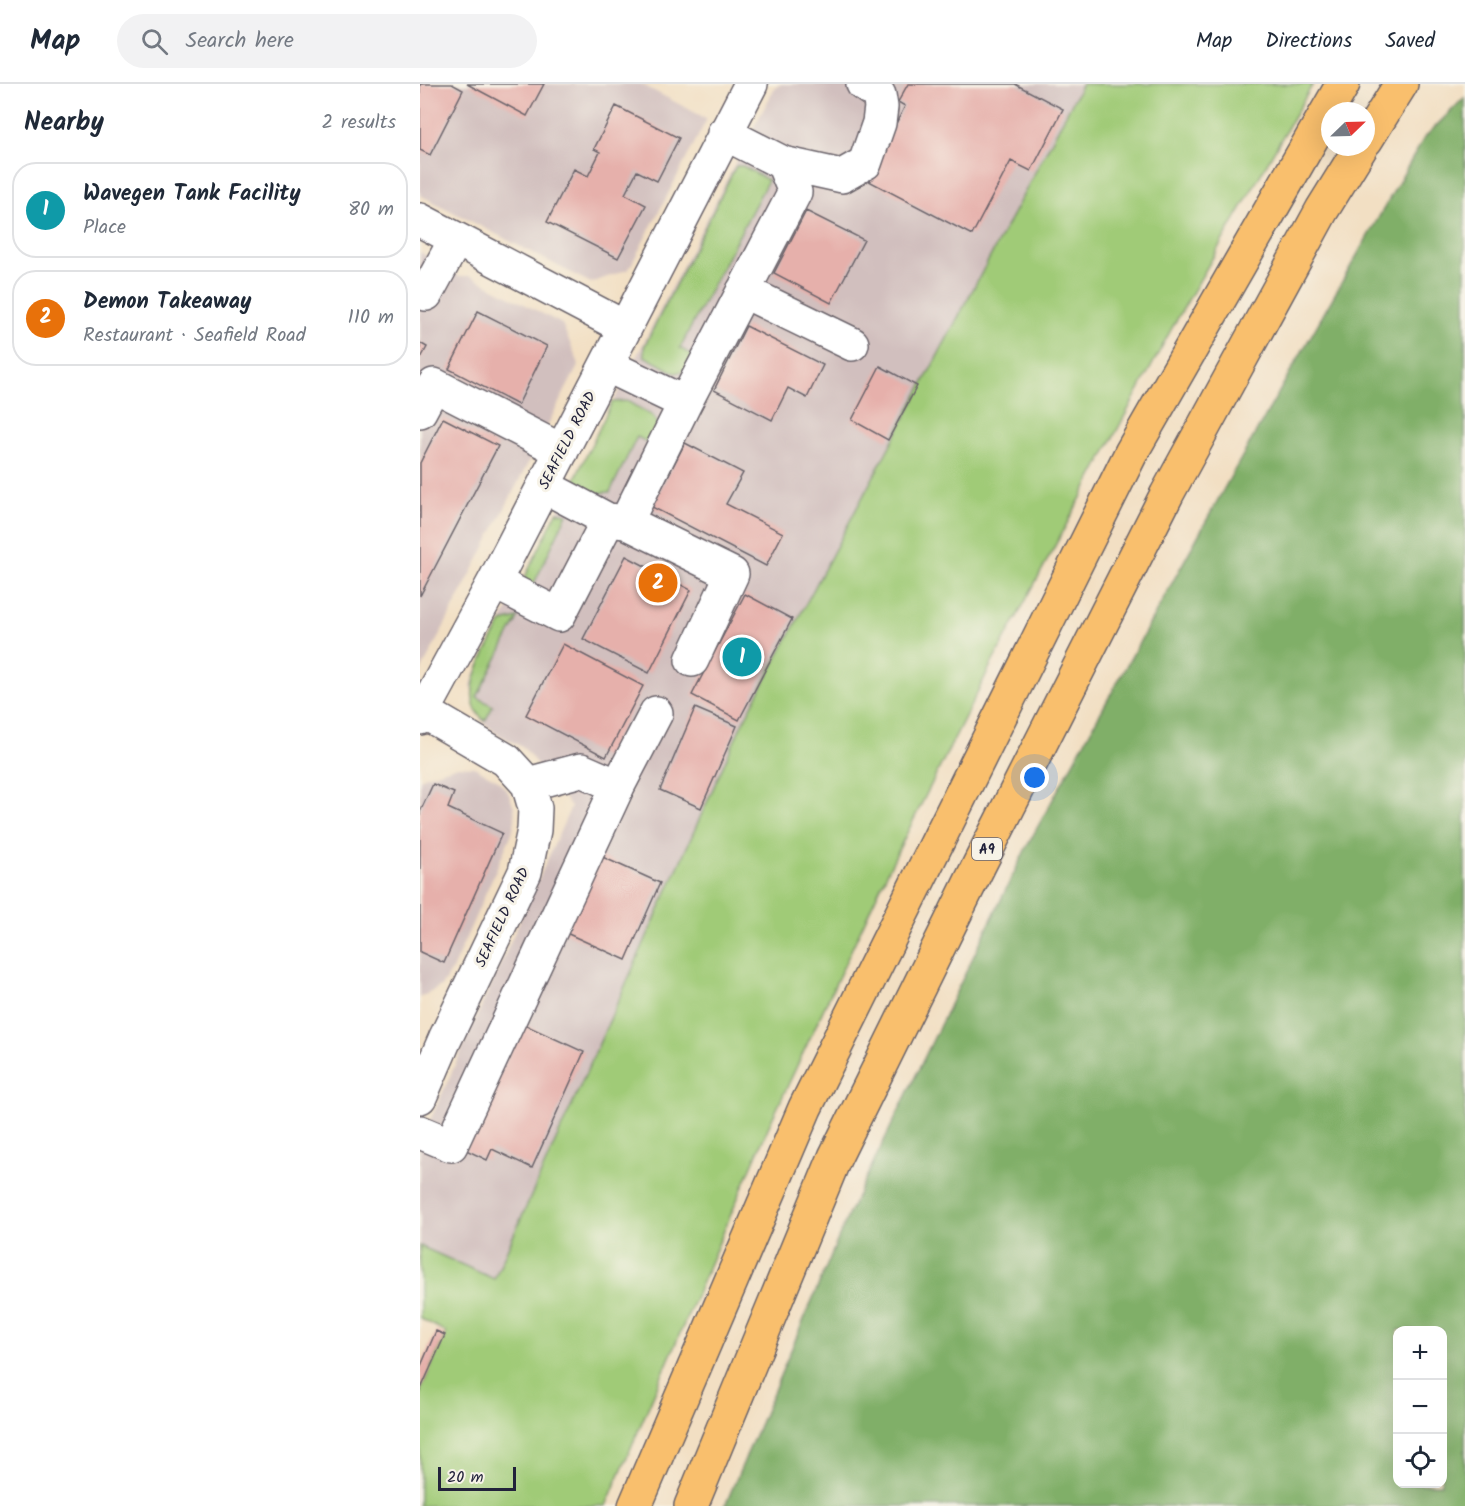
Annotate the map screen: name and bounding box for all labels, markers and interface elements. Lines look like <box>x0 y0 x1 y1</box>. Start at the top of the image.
search box <box>117 14 537 68</box>
text: Map <box>30 19 81 64</box>
text: Search here <box>186 24 294 59</box>
icon: search <box>138 25 171 58</box>
text: Map <box>1196 25 1232 58</box>
text: Directions <box>1265 25 1352 58</box>
text: Saved <box>1385 25 1435 58</box>
text: Nearby <box>24 102 104 144</box>
north arrow <box>1321 102 1375 156</box>
text: 2 results <box>321 107 396 139</box>
text: Wavegen Tank Facility <box>83 177 301 212</box>
text: 1 <box>42 194 49 226</box>
text: 80 m <box>348 194 394 226</box>
text: Place <box>83 212 126 244</box>
text: Demon Takeaway <box>83 285 251 320</box>
text: 2 <box>40 302 51 334</box>
text: 110 m <box>348 302 394 334</box>
text: Restaurant · Seafield Road <box>83 320 306 352</box>
street label: SEAFIELD ROAD <box>533 387 603 494</box>
pin: 2 <box>638 560 678 606</box>
pin: 1 <box>722 634 762 680</box>
your location <box>1020 763 1049 792</box>
road number: A9 <box>972 838 1002 860</box>
street label: SEAFIELD ROAD <box>469 863 537 971</box>
map controls <box>1393 1326 1447 1488</box>
button: + <box>1393 1326 1447 1380</box>
button: − <box>1393 1380 1447 1434</box>
button: locate <box>1393 1434 1447 1488</box>
scale bar <box>438 1464 516 1492</box>
text: 20 m <box>447 1465 483 1490</box>

